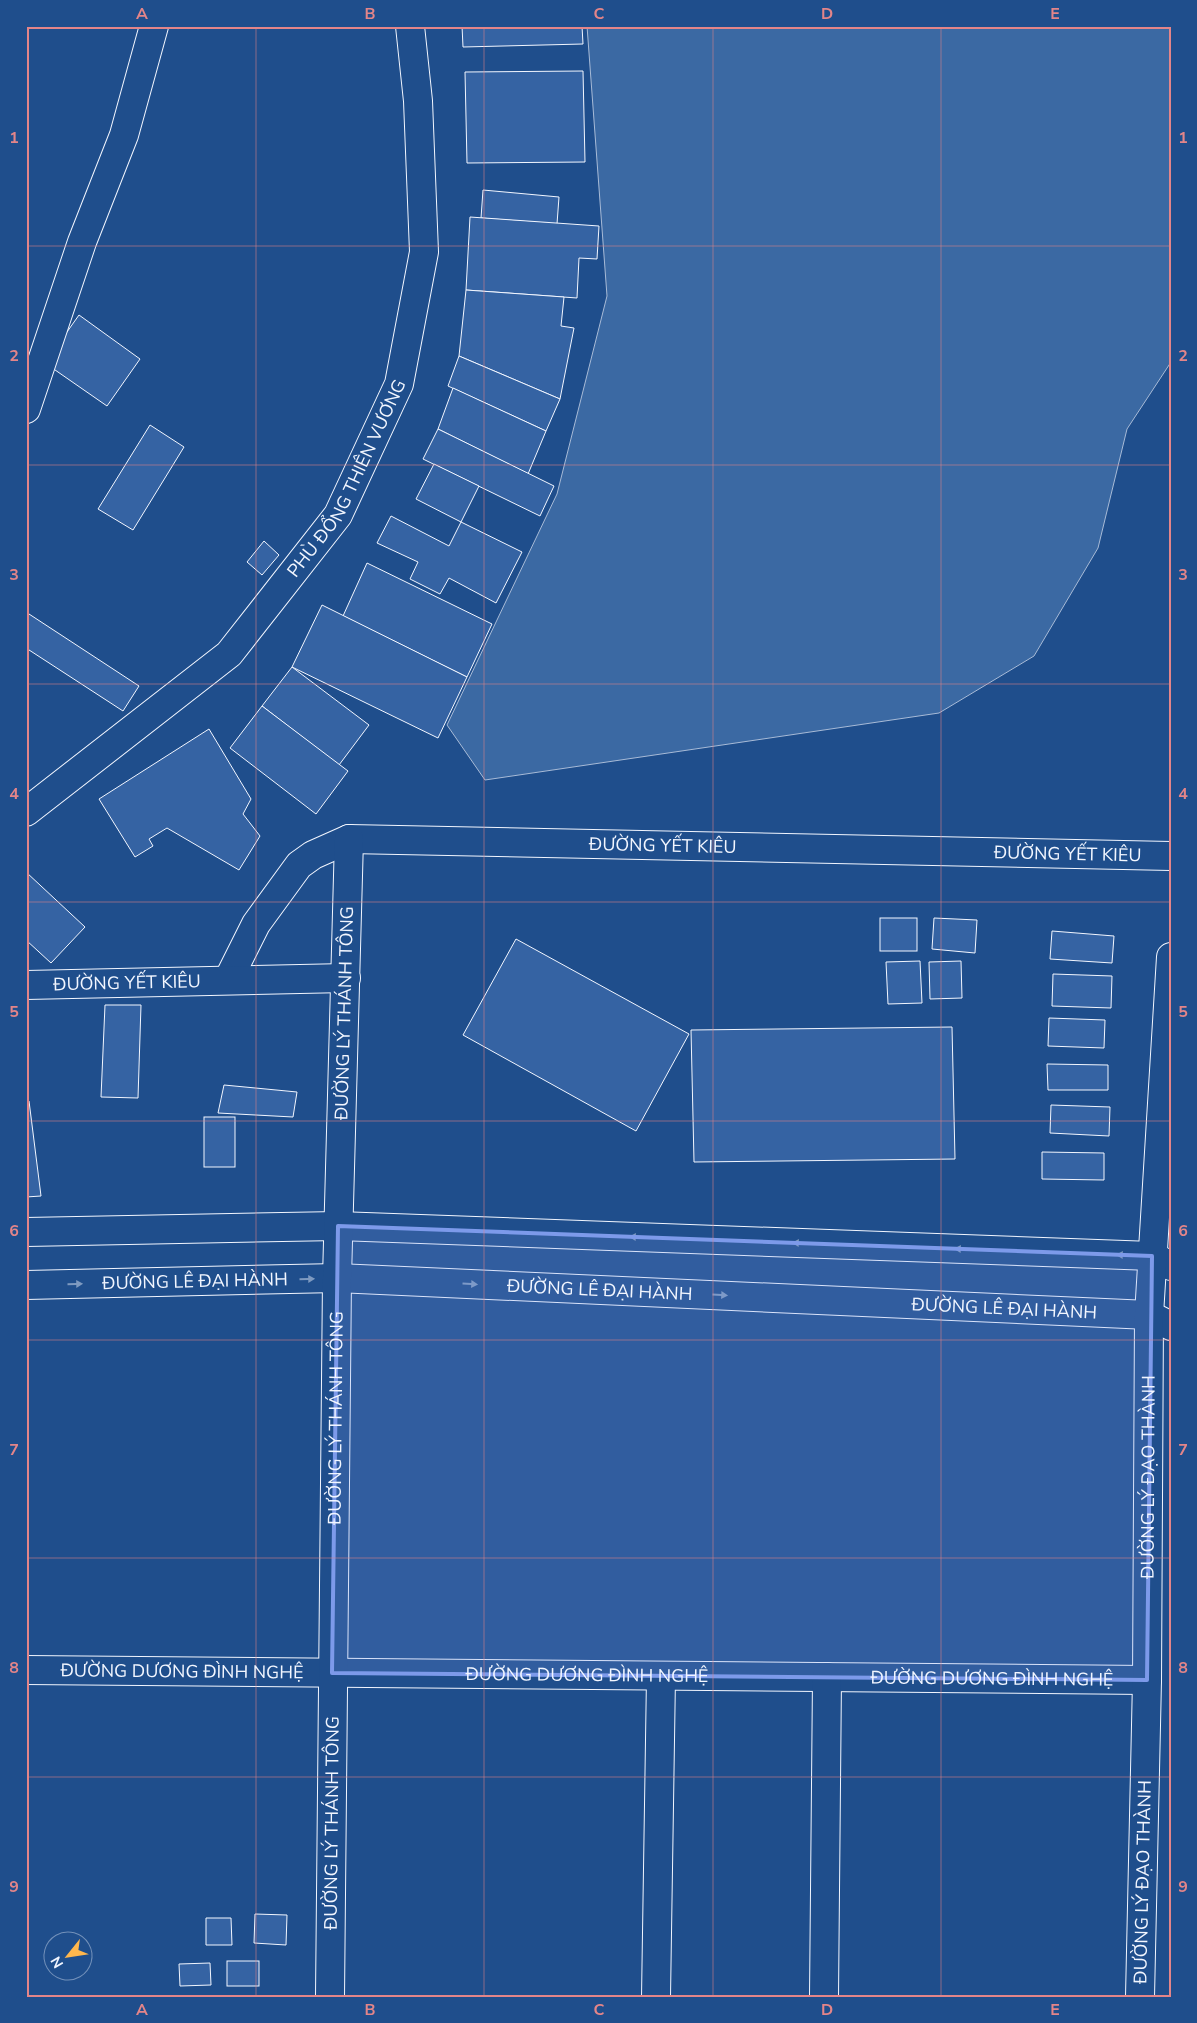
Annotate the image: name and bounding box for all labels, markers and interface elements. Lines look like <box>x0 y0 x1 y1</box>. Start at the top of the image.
text: A <box>136 3 148 25</box>
text: B <box>364 3 376 25</box>
text: C <box>594 3 605 25</box>
text: D <box>821 3 833 25</box>
text: E <box>1050 3 1060 25</box>
text: 1 <box>9 127 19 149</box>
text: 1 <box>1178 127 1188 149</box>
text: 2 <box>9 345 19 367</box>
text: 2 <box>1178 345 1188 367</box>
street label: PHÙ ĐỔNG THIÊN VƯƠNG <box>282 375 411 582</box>
text: 3 <box>9 564 19 586</box>
text: 3 <box>1178 564 1188 586</box>
text: 4 <box>9 783 19 805</box>
text: 4 <box>1178 783 1188 805</box>
street label: ĐƯỜNG YẾT KIÊU <box>588 832 737 859</box>
street label: ĐƯỜNG YẾT KIÊU <box>993 840 1142 867</box>
street label: ĐƯỜNG LÝ THÁNH TÔNG <box>329 906 359 1121</box>
street label: ĐƯỜNG YẾT KIÊU <box>52 969 201 996</box>
text: 5 <box>9 1001 19 1023</box>
text: 5 <box>1178 1001 1188 1023</box>
text: 6 <box>9 1220 19 1242</box>
text: 6 <box>1178 1220 1188 1242</box>
one-way arrow <box>629 1233 645 1241</box>
one-way arrow <box>791 1239 807 1247</box>
one-way arrow <box>954 1245 970 1253</box>
one-way arrow <box>1116 1251 1132 1259</box>
street label: ĐƯỜNG LÊ ĐẠI HÀNH <box>101 1267 288 1295</box>
street label: ĐƯỜNG LÊ ĐẠI HÀNH <box>505 1274 693 1306</box>
one-way arrow <box>300 1275 316 1283</box>
one-way arrow <box>67 1280 83 1288</box>
one-way arrow <box>462 1281 478 1289</box>
one-way arrow <box>712 1292 728 1300</box>
street label: ĐƯỜNG LÊ ĐẠI HÀNH <box>910 1292 1097 1325</box>
street label: ĐƯỜNG LÝ THÁNH TÔNG <box>323 1311 349 1526</box>
street label: ĐƯỜNG LÝ ĐẠO THÀNH <box>1136 1375 1161 1580</box>
text: 7 <box>9 1439 19 1461</box>
text: 7 <box>1178 1439 1188 1461</box>
text: 8 <box>9 1657 19 1679</box>
text: 8 <box>1178 1657 1188 1679</box>
street label: ĐƯỜNG DƯƠNG ĐÌNH NGHỆ <box>59 1658 304 1684</box>
street label: ĐƯỜNG DƯƠNG ĐÌNH NGHỆ <box>464 1662 709 1688</box>
street label: ĐƯỜNG DƯƠNG ĐÌNH NGHỆ <box>869 1666 1114 1692</box>
street label: ĐƯỜNG LÝ THÁNH TÔNG <box>319 1716 345 1931</box>
street label: ĐƯỜNG LÝ ĐẠO THÀNH <box>1128 1780 1157 1985</box>
text: 9 <box>9 1876 19 1898</box>
text: 9 <box>1178 1876 1188 1898</box>
north arrow <box>42 1930 92 1980</box>
text: N <box>46 1953 68 1972</box>
text: A <box>136 1999 148 2021</box>
text: B <box>364 1999 376 2021</box>
text: C <box>594 1999 605 2021</box>
text: D <box>821 1999 833 2021</box>
text: E <box>1050 1999 1060 2021</box>

